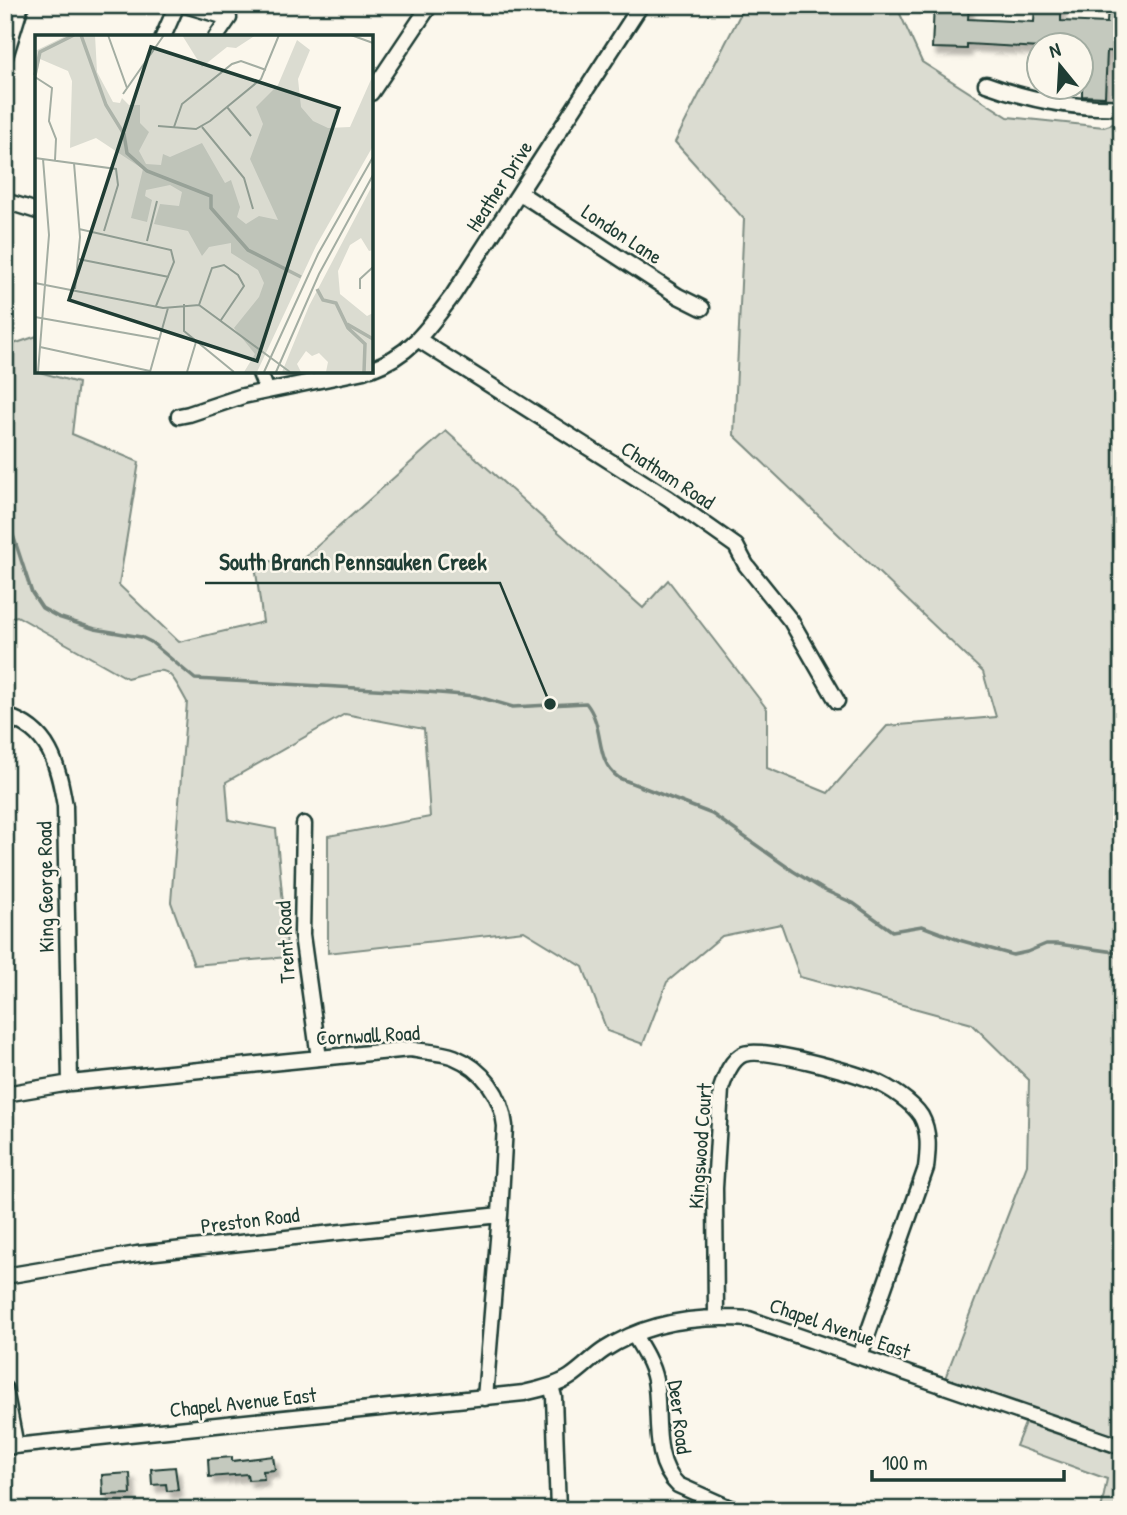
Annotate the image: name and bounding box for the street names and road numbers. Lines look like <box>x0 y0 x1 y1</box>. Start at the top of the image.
street label: Heather Drive <box>459 135 539 237</box>
street label: London Lane <box>576 197 668 271</box>
street label: Chatham Road <box>615 434 721 516</box>
street label: King George Road <box>29 821 61 953</box>
street label: Trent Road <box>268 900 302 984</box>
street label: Cornwall Road <box>315 1018 421 1052</box>
street label: Kingswood Court <box>681 1081 719 1210</box>
street label: Preston Road <box>199 1200 301 1240</box>
street label: Chapel Avenue East <box>766 1290 915 1366</box>
street label: Deer Road <box>661 1378 699 1456</box>
street label: Chapel Avenue East <box>168 1380 318 1424</box>

